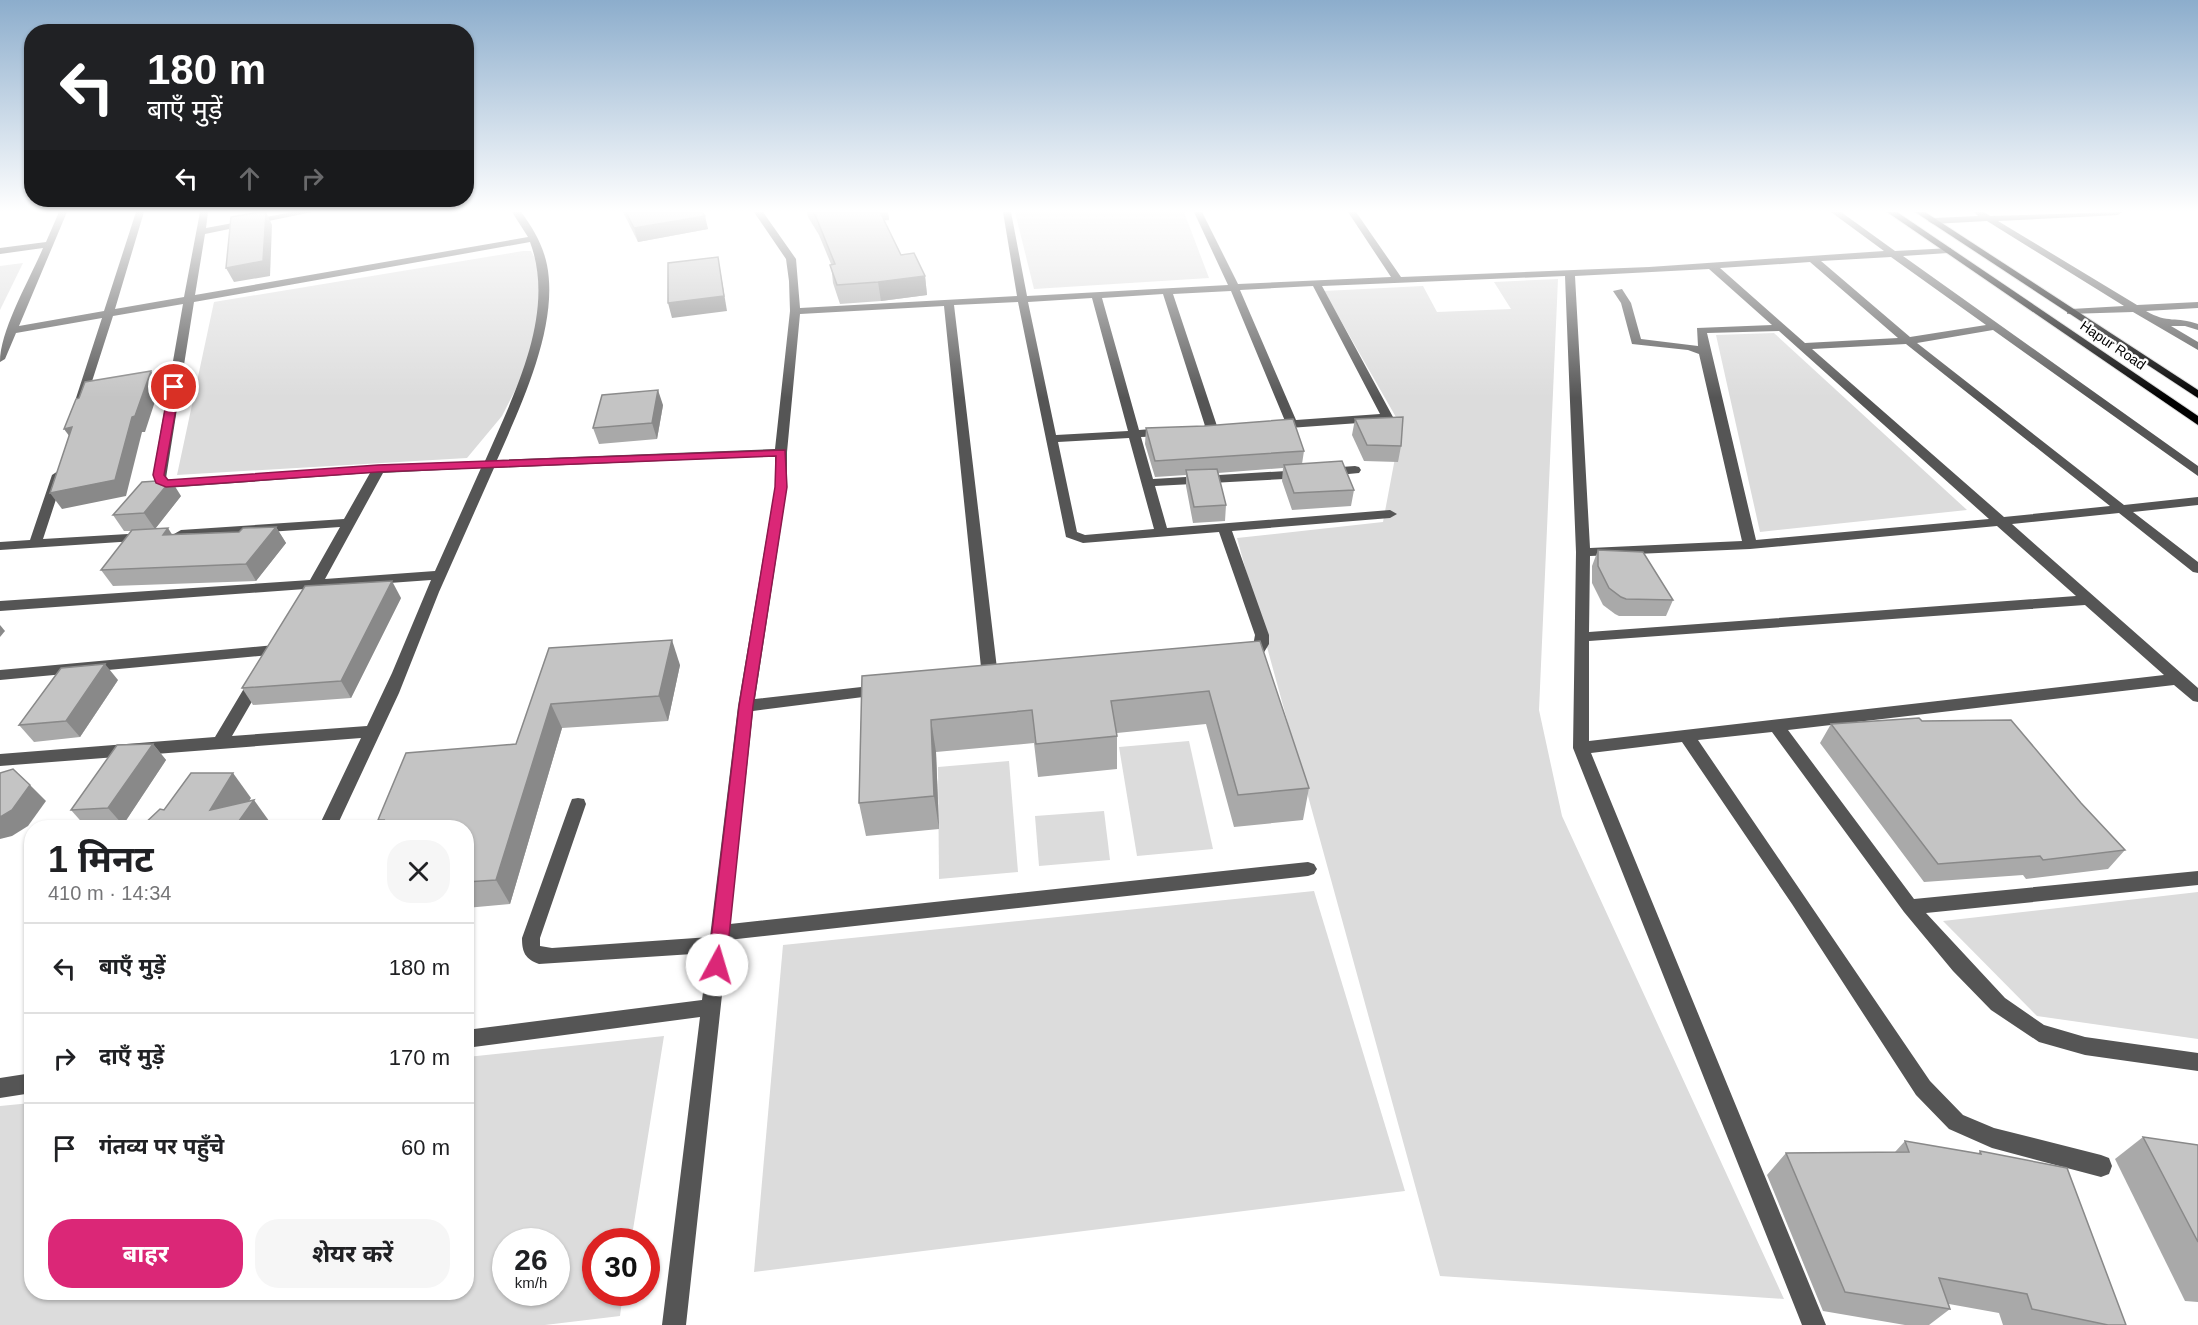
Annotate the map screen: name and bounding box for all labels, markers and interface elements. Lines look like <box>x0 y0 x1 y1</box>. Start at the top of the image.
text: 180 m <box>147 46 266 93</box>
icon: left <box>48 48 126 126</box>
text: बाएँ मुड़ें <box>147 95 222 125</box>
icon: left <box>170 162 203 195</box>
icon: ahead <box>233 162 266 195</box>
icon: right <box>296 162 329 195</box>
street label: Hapur Road <box>2077 317 2149 373</box>
pin <box>148 361 199 412</box>
icon: arrive <box>157 370 190 403</box>
text: 1 मिनट <box>48 839 154 880</box>
button: close <box>387 840 450 903</box>
text: 410 m · 14:34 <box>48 882 171 904</box>
position arrow <box>685 933 749 997</box>
icon: left <box>48 952 81 985</box>
text: बाएँ मुड़ें <box>99 954 165 979</box>
text: 180 m <box>389 955 450 980</box>
icon: right <box>48 1042 81 1075</box>
text: दाएँ मुड़ें <box>99 1044 164 1069</box>
text: 170 m <box>389 1045 450 1070</box>
icon: arrive <box>48 1132 81 1165</box>
text: गंतव्य पर पहुँचे <box>99 1134 224 1159</box>
text: 60 m <box>401 1135 450 1160</box>
button: बाहर <box>48 1219 243 1288</box>
button: शेयर करें <box>255 1219 450 1288</box>
speed limit sign: 30 <box>582 1228 660 1306</box>
text: 26 <box>514 1243 548 1276</box>
text: km/h <box>515 1274 547 1291</box>

